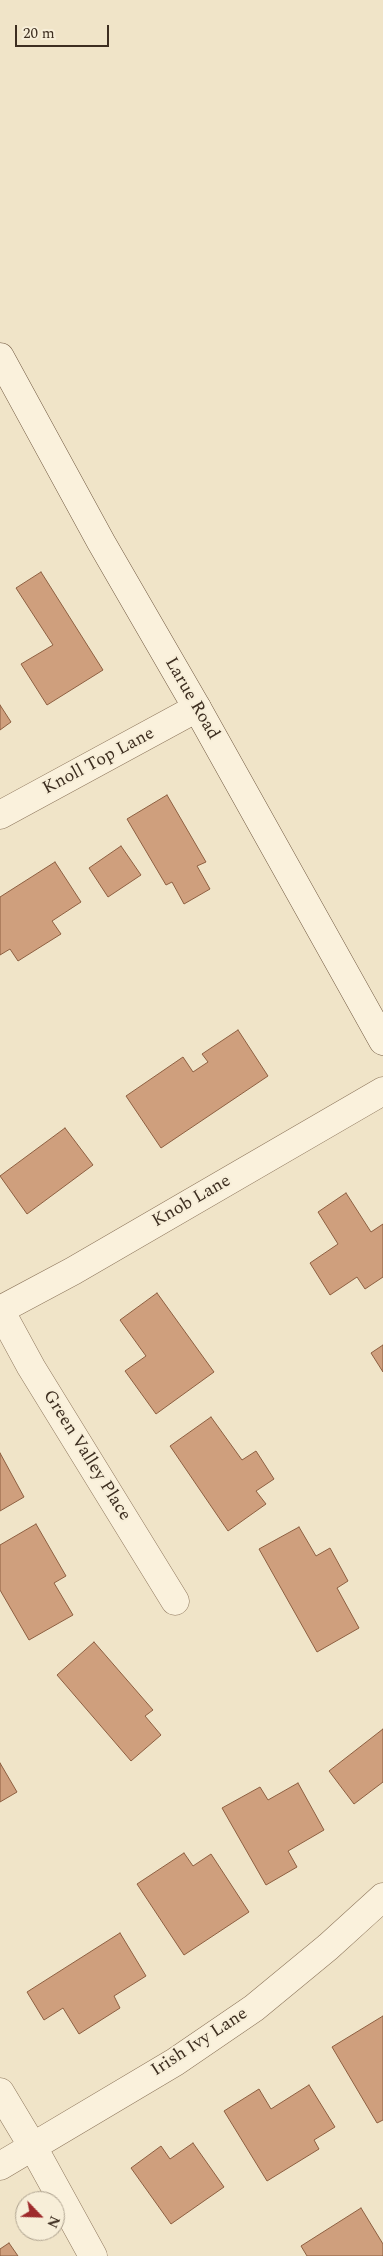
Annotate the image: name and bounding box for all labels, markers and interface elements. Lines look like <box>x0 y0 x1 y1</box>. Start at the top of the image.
scale bar <box>18 15 111 47</box>
text: 20 m <box>23 22 55 45</box>
street label: Larue Road <box>159 654 223 744</box>
street label: Knoll Top Lane <box>40 724 158 800</box>
street label: Knob Lane <box>149 1171 235 1233</box>
street label: Green Valley Place <box>37 1387 135 1525</box>
street label: Irish Ivy Lane <box>148 2004 252 2082</box>
north arrow <box>15 2191 65 2241</box>
text: N <box>41 2212 65 2231</box>

